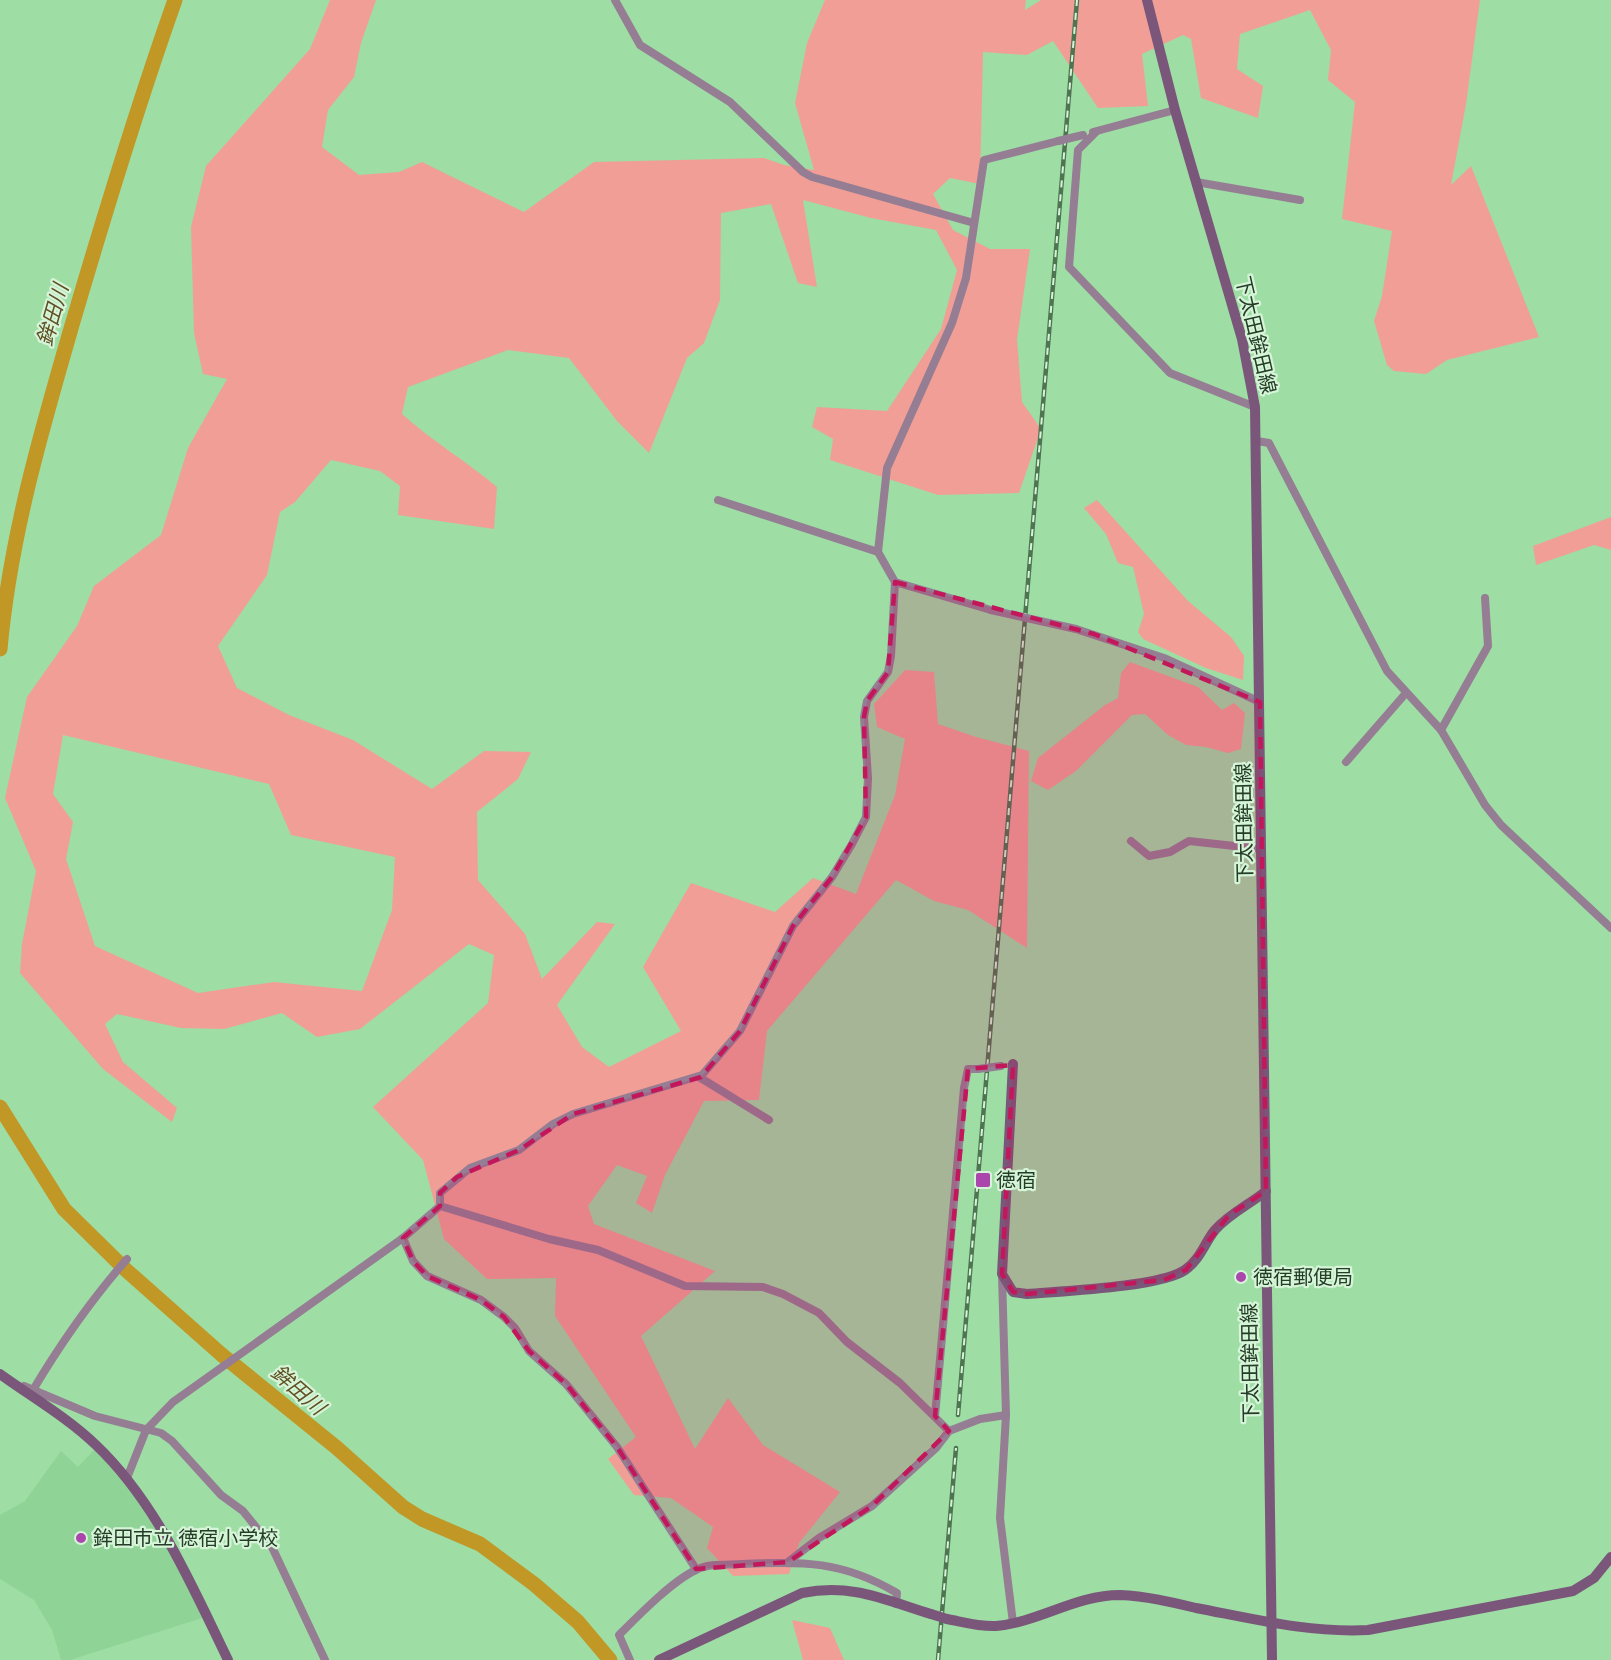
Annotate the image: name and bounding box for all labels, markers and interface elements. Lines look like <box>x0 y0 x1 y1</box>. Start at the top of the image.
street label: 下太田鉾田線 <box>1229 273 1283 397</box>
water label: 鉾田川 <box>30 279 76 349</box>
street label: 下太田鉾田線 <box>1229 763 1259 883</box>
place label: 徳宿 <box>996 1166 1036 1194</box>
marker: 徳宿 <box>974 1171 992 1189</box>
place label: 徳宿郵便局 <box>1253 1263 1353 1291</box>
marker: 徳宿郵便局 <box>1234 1270 1248 1284</box>
street label: 下太田鉾田線 <box>1235 1303 1265 1423</box>
water label: 鉾田川 <box>265 1358 333 1423</box>
place label: 鉾田市立 徳宿小学校 <box>93 1524 278 1552</box>
marker: 鉾田市立 徳宿小学校 <box>74 1531 88 1545</box>

